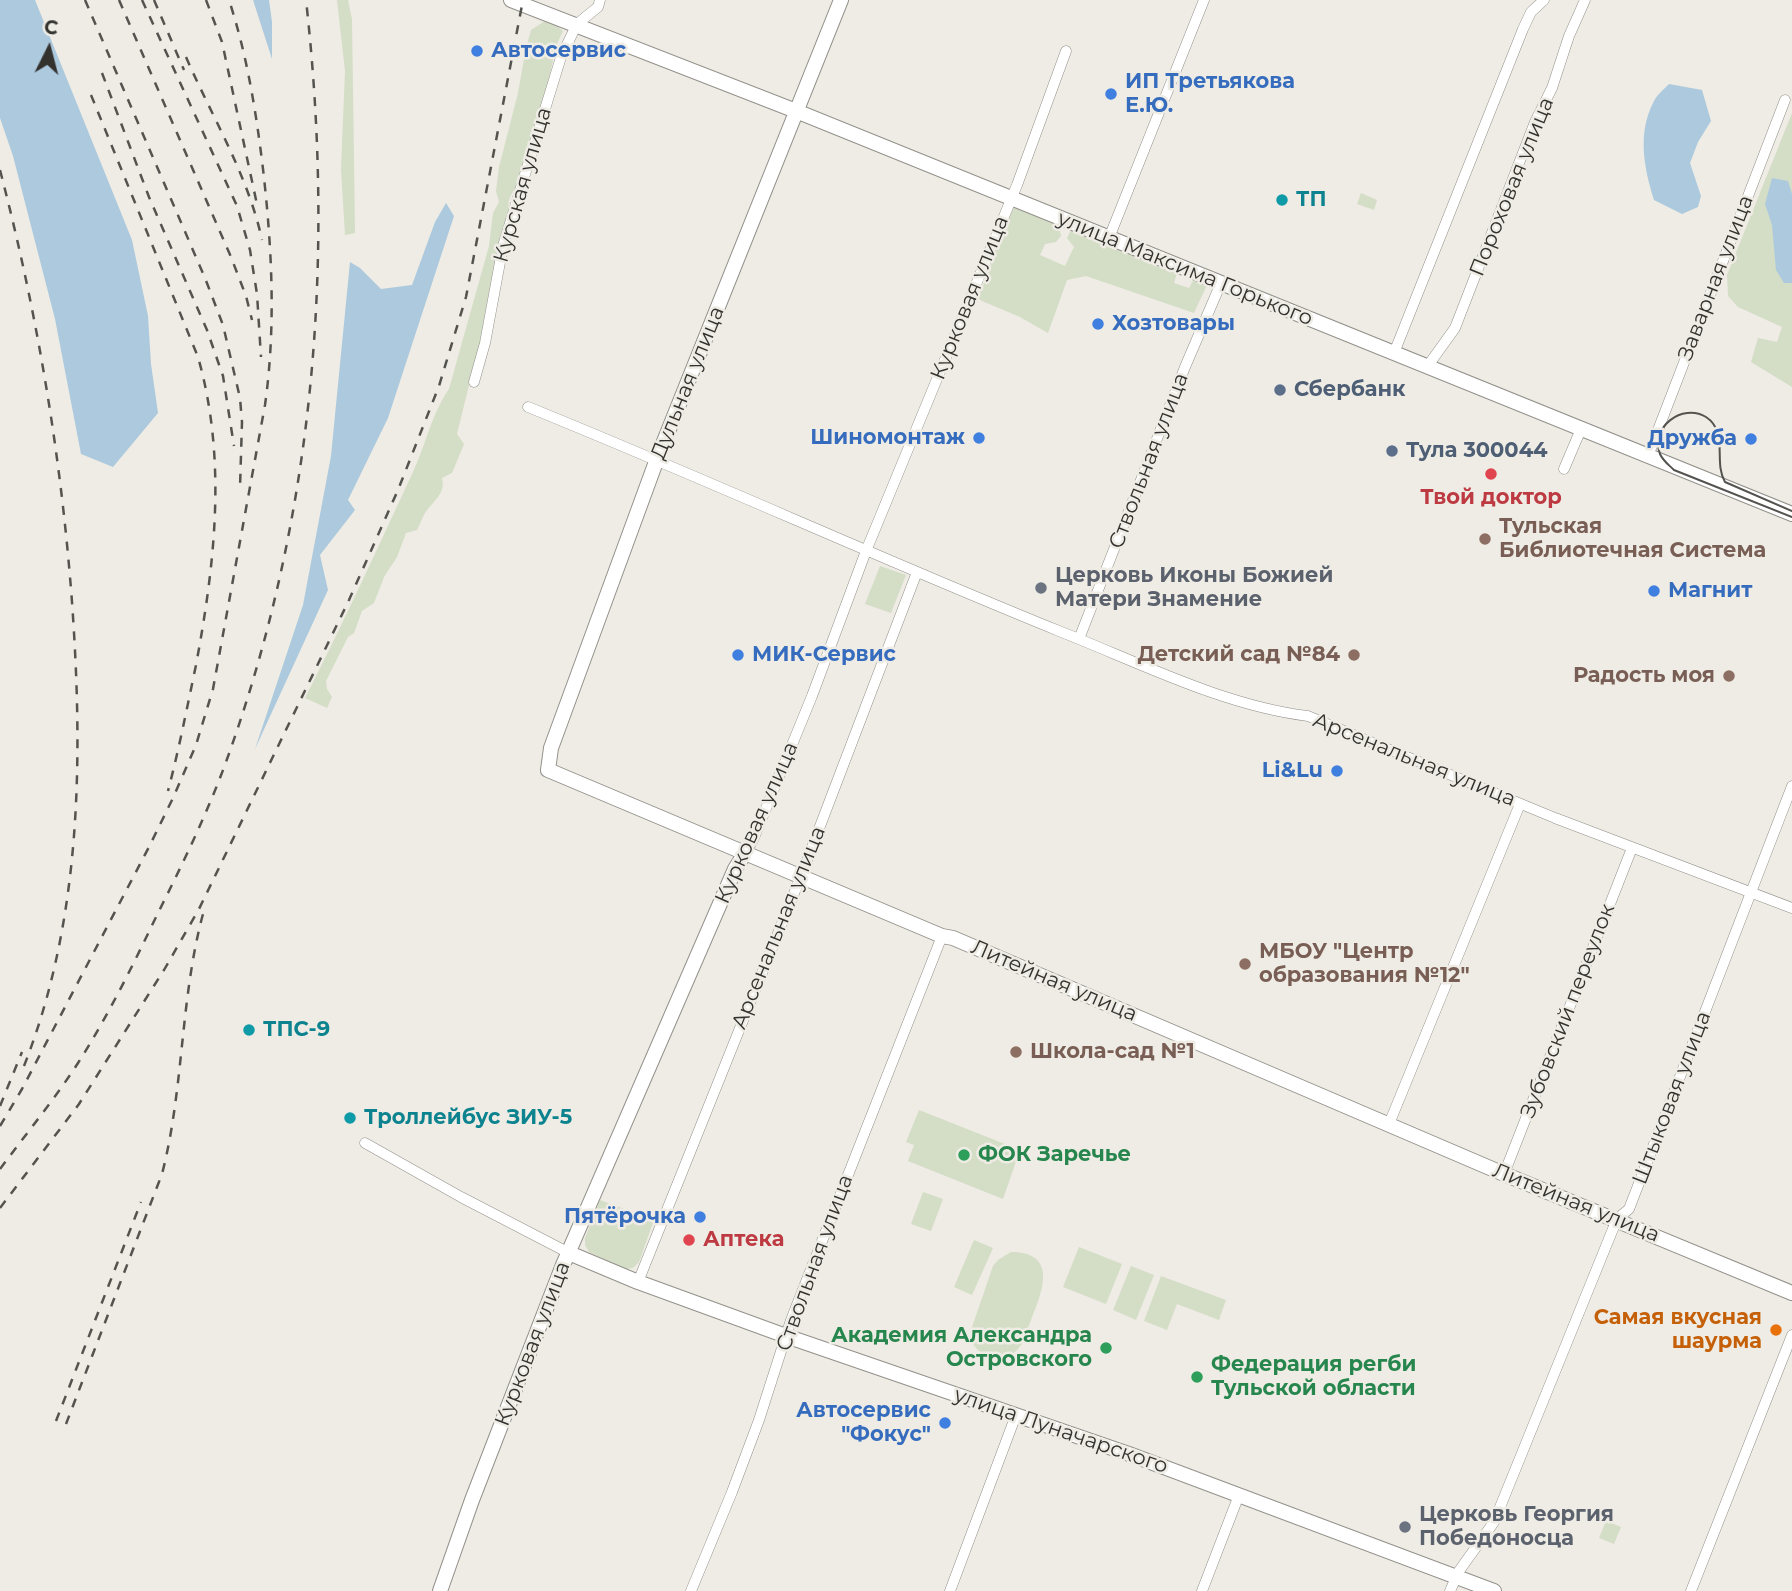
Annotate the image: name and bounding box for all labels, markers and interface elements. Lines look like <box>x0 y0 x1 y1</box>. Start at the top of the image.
north arrow <box>14 14 84 84</box>
text: С <box>43 15 59 40</box>
place label: Автосервис <box>491 38 626 64</box>
marker: Автосервис <box>469 43 485 59</box>
place label: ИП Третьякова Е.Ю. <box>1125 69 1295 119</box>
marker: ИП Третьякова Е.Ю. <box>1103 86 1119 102</box>
street label: Пороховая улица <box>1465 94 1559 280</box>
street label: Курская улица <box>489 105 557 265</box>
place label: ТП <box>1296 187 1326 213</box>
marker: ТП <box>1274 192 1290 208</box>
street label: Заварная улица <box>1673 192 1759 364</box>
street label: улица Максима Горького <box>1054 206 1316 332</box>
street label: Курковая улица <box>926 212 1014 384</box>
street label: Дульная улица <box>646 303 730 463</box>
place label: Хозтовары <box>1112 311 1235 337</box>
marker: Хозтовары <box>1090 316 1106 332</box>
street label: Ствольная улица <box>1104 370 1194 552</box>
place label: Сбербанк <box>1294 377 1405 403</box>
marker: Сбербанк <box>1272 382 1288 398</box>
place label: Шиномонтаж <box>810 425 965 451</box>
place label: Дружба <box>1647 426 1737 452</box>
marker: Шиномонтаж <box>971 430 987 446</box>
marker: Дружба <box>1743 431 1759 447</box>
place label: Тула 300044 <box>1406 438 1548 464</box>
marker: Тула 300044 <box>1384 443 1400 459</box>
marker: Твой доктор <box>1483 466 1499 482</box>
place label: Твой доктор <box>1420 485 1562 511</box>
place label: Тульская Библиотечная Система <box>1499 514 1766 564</box>
marker: Тульская Библиотечная Система <box>1477 531 1493 547</box>
place label: Церковь Иконы Божией Матери Знамение <box>1055 563 1333 613</box>
place label: Магнит <box>1668 578 1752 604</box>
marker: Церковь Иконы Божией Матери Знамение <box>1033 580 1049 596</box>
marker: Магнит <box>1646 583 1662 599</box>
place label: МИК-Сервис <box>752 642 896 668</box>
place label: Детский сад №84 <box>1137 642 1340 668</box>
marker: МИК-Сервис <box>730 647 746 663</box>
marker: Детский сад №84 <box>1346 647 1362 663</box>
place label: Радость моя <box>1573 663 1715 689</box>
marker: Радость моя <box>1721 668 1737 684</box>
street label: Арсенальная улица <box>1309 708 1519 812</box>
street label: Курковая улица <box>710 738 804 908</box>
place label: Li&Lu <box>1262 758 1323 784</box>
marker: Li&Lu <box>1329 763 1345 779</box>
street label: Арсенальная улица <box>727 823 831 1033</box>
street label: Зубовский переулок <box>1515 900 1621 1122</box>
street label: Литейная улица <box>967 935 1141 1027</box>
place label: МБОУ "Центр образования №12" <box>1259 939 1470 989</box>
marker: МБОУ "Центр образования №12" <box>1237 956 1253 972</box>
street label: Штыковая улица <box>1627 1008 1717 1188</box>
place label: ТПС-9 <box>263 1017 330 1043</box>
marker: ТПС-9 <box>241 1022 257 1038</box>
place label: Школа-сад №1 <box>1030 1039 1195 1065</box>
marker: Школа-сад №1 <box>1008 1044 1024 1060</box>
place label: Троллейбус ЗИУ-5 <box>364 1105 572 1131</box>
marker: Троллейбус ЗИУ-5 <box>342 1110 358 1126</box>
place label: ФОК Заречье <box>978 1142 1131 1168</box>
marker: ФОК Заречье <box>956 1147 972 1163</box>
street label: Литейная улица <box>1489 1158 1663 1248</box>
street label: Ствольная улица <box>771 1171 859 1355</box>
place label: Пятёрочка <box>564 1204 686 1230</box>
marker: Пятёрочка <box>692 1209 708 1225</box>
place label: Аптека <box>703 1227 784 1253</box>
marker: Аптека <box>681 1232 697 1248</box>
street label: Курковая улица <box>490 1258 576 1430</box>
place label: Самая вкусная шаурма <box>1594 1305 1762 1355</box>
marker: Самая вкусная шаурма <box>1768 1322 1784 1338</box>
place label: Академия Александра Островского <box>831 1323 1092 1373</box>
marker: Академия Александра Островского <box>1098 1340 1114 1356</box>
place label: Федерация регби Тульской области <box>1211 1352 1416 1402</box>
marker: Федерация регби Тульской области <box>1189 1369 1205 1385</box>
street label: улица Луначарского <box>951 1382 1171 1480</box>
place label: Автосервис "Фокус" <box>796 1398 931 1448</box>
marker: Автосервис "Фокус" <box>937 1415 953 1431</box>
place label: Церковь Георгия Победоносца <box>1419 1502 1614 1552</box>
marker: Церковь Георгия Победоносца <box>1397 1519 1413 1535</box>

